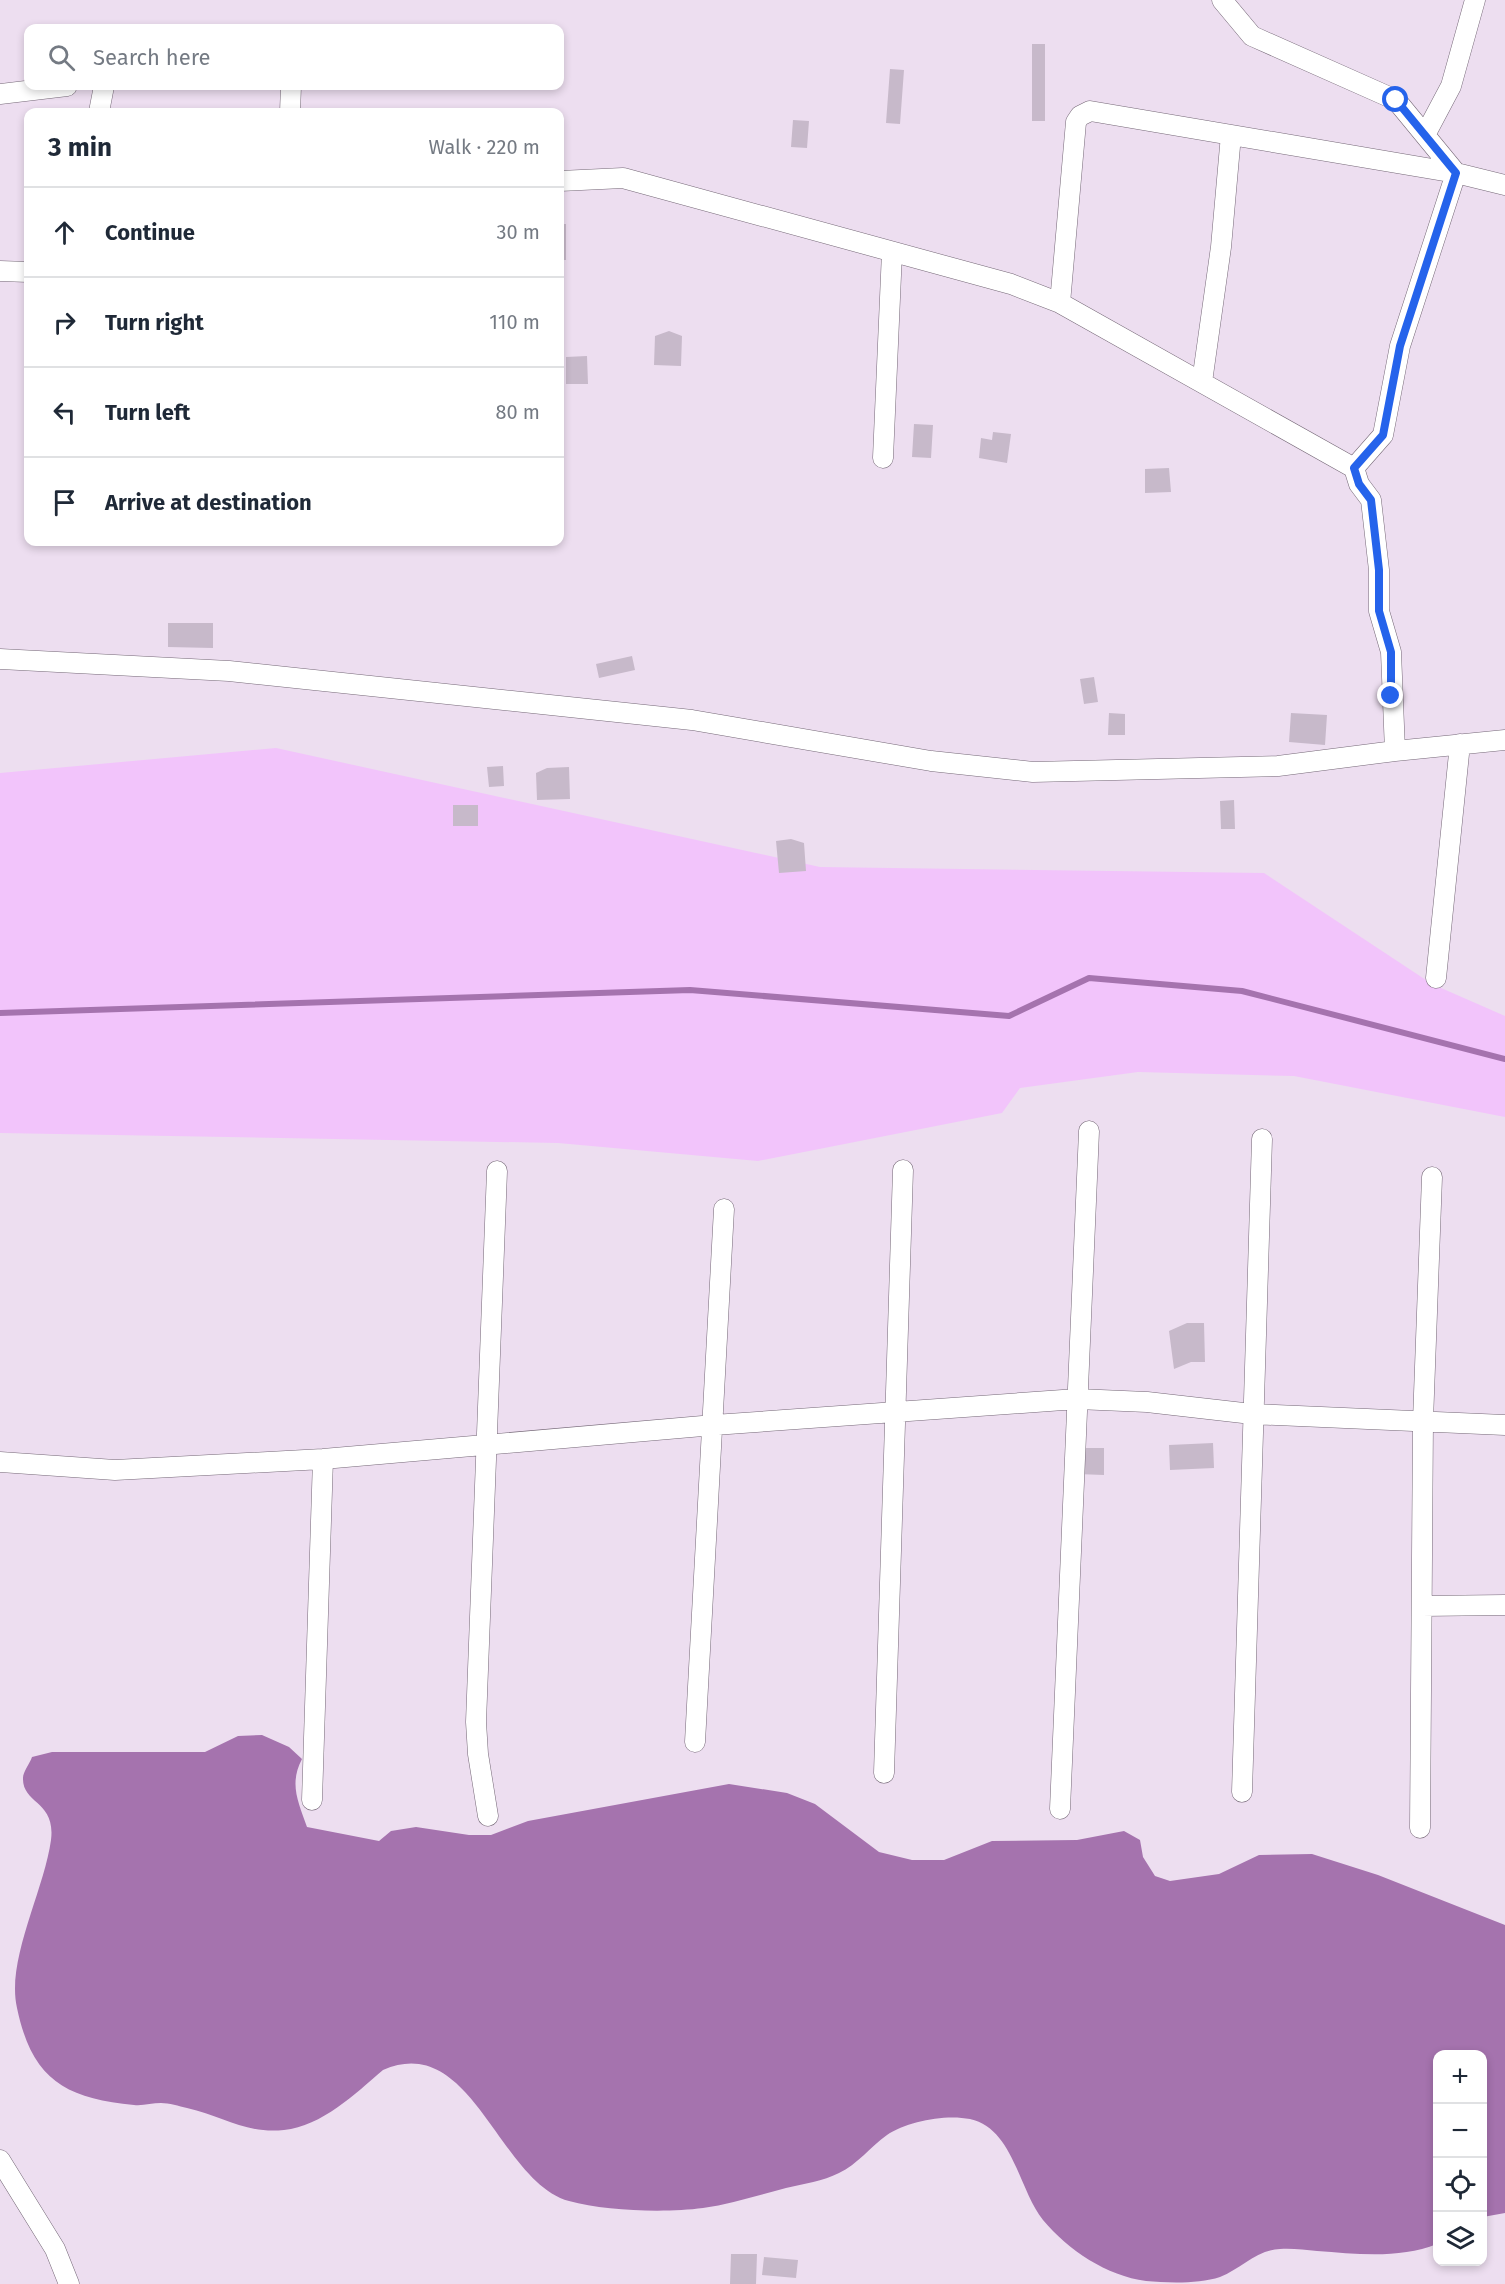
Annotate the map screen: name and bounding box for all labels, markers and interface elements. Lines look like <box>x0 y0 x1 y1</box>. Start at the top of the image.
search box <box>24 24 564 90</box>
icon: search <box>45 41 78 74</box>
text: Search here <box>93 44 211 71</box>
route start <box>1382 86 1408 112</box>
text: 3 min <box>48 132 112 163</box>
text: Walk · 220 m <box>429 135 540 159</box>
icon: ahead <box>48 216 81 249</box>
text: Continue <box>105 219 195 246</box>
text: 30 m <box>496 220 540 244</box>
icon: right <box>48 306 81 339</box>
text: Turn right <box>105 309 204 336</box>
text: 110 m <box>489 310 540 334</box>
icon: left <box>48 396 81 429</box>
text: Turn left <box>105 399 190 426</box>
text: 80 m <box>495 400 540 424</box>
icon: arrive <box>48 486 81 519</box>
text: Arrive at destination <box>105 489 312 516</box>
route end <box>1377 682 1403 708</box>
map controls <box>1433 2050 1487 2266</box>
button: + <box>1433 2050 1487 2104</box>
button: − <box>1433 2104 1487 2158</box>
button: locate <box>1433 2158 1487 2212</box>
button: layers <box>1433 2212 1487 2266</box>

